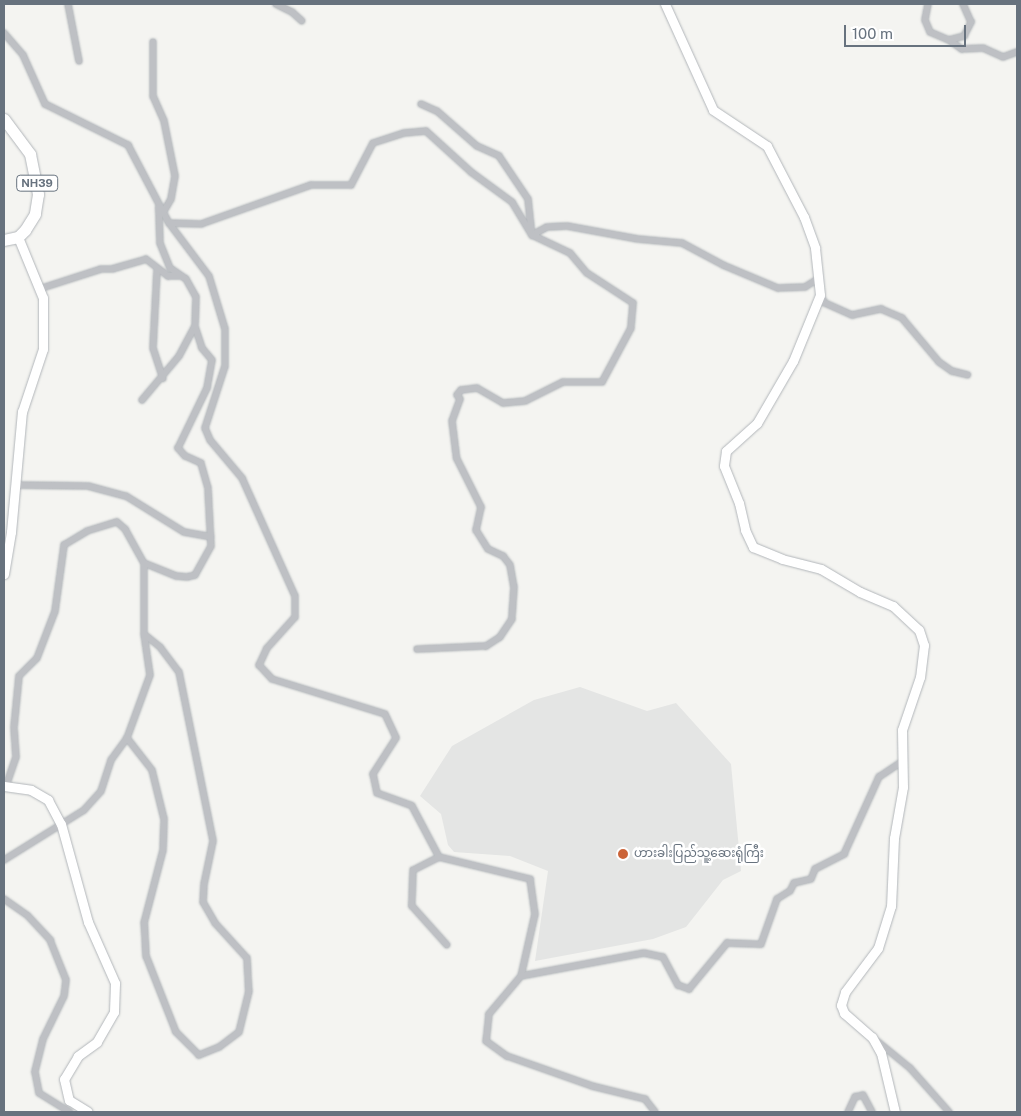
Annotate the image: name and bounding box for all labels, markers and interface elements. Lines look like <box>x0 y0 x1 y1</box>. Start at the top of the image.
scale bar <box>846 15 968 47</box>
text: 100 m <box>852 25 893 42</box>
road number: NH39 <box>16 174 58 192</box>
marker: ဟားခါးပြည်သူ့ဆေးရုံကြီး <box>616 847 630 861</box>
place label: ဟားခါးပြည်သူ့ဆေးရုံကြီး <box>634 847 764 861</box>

